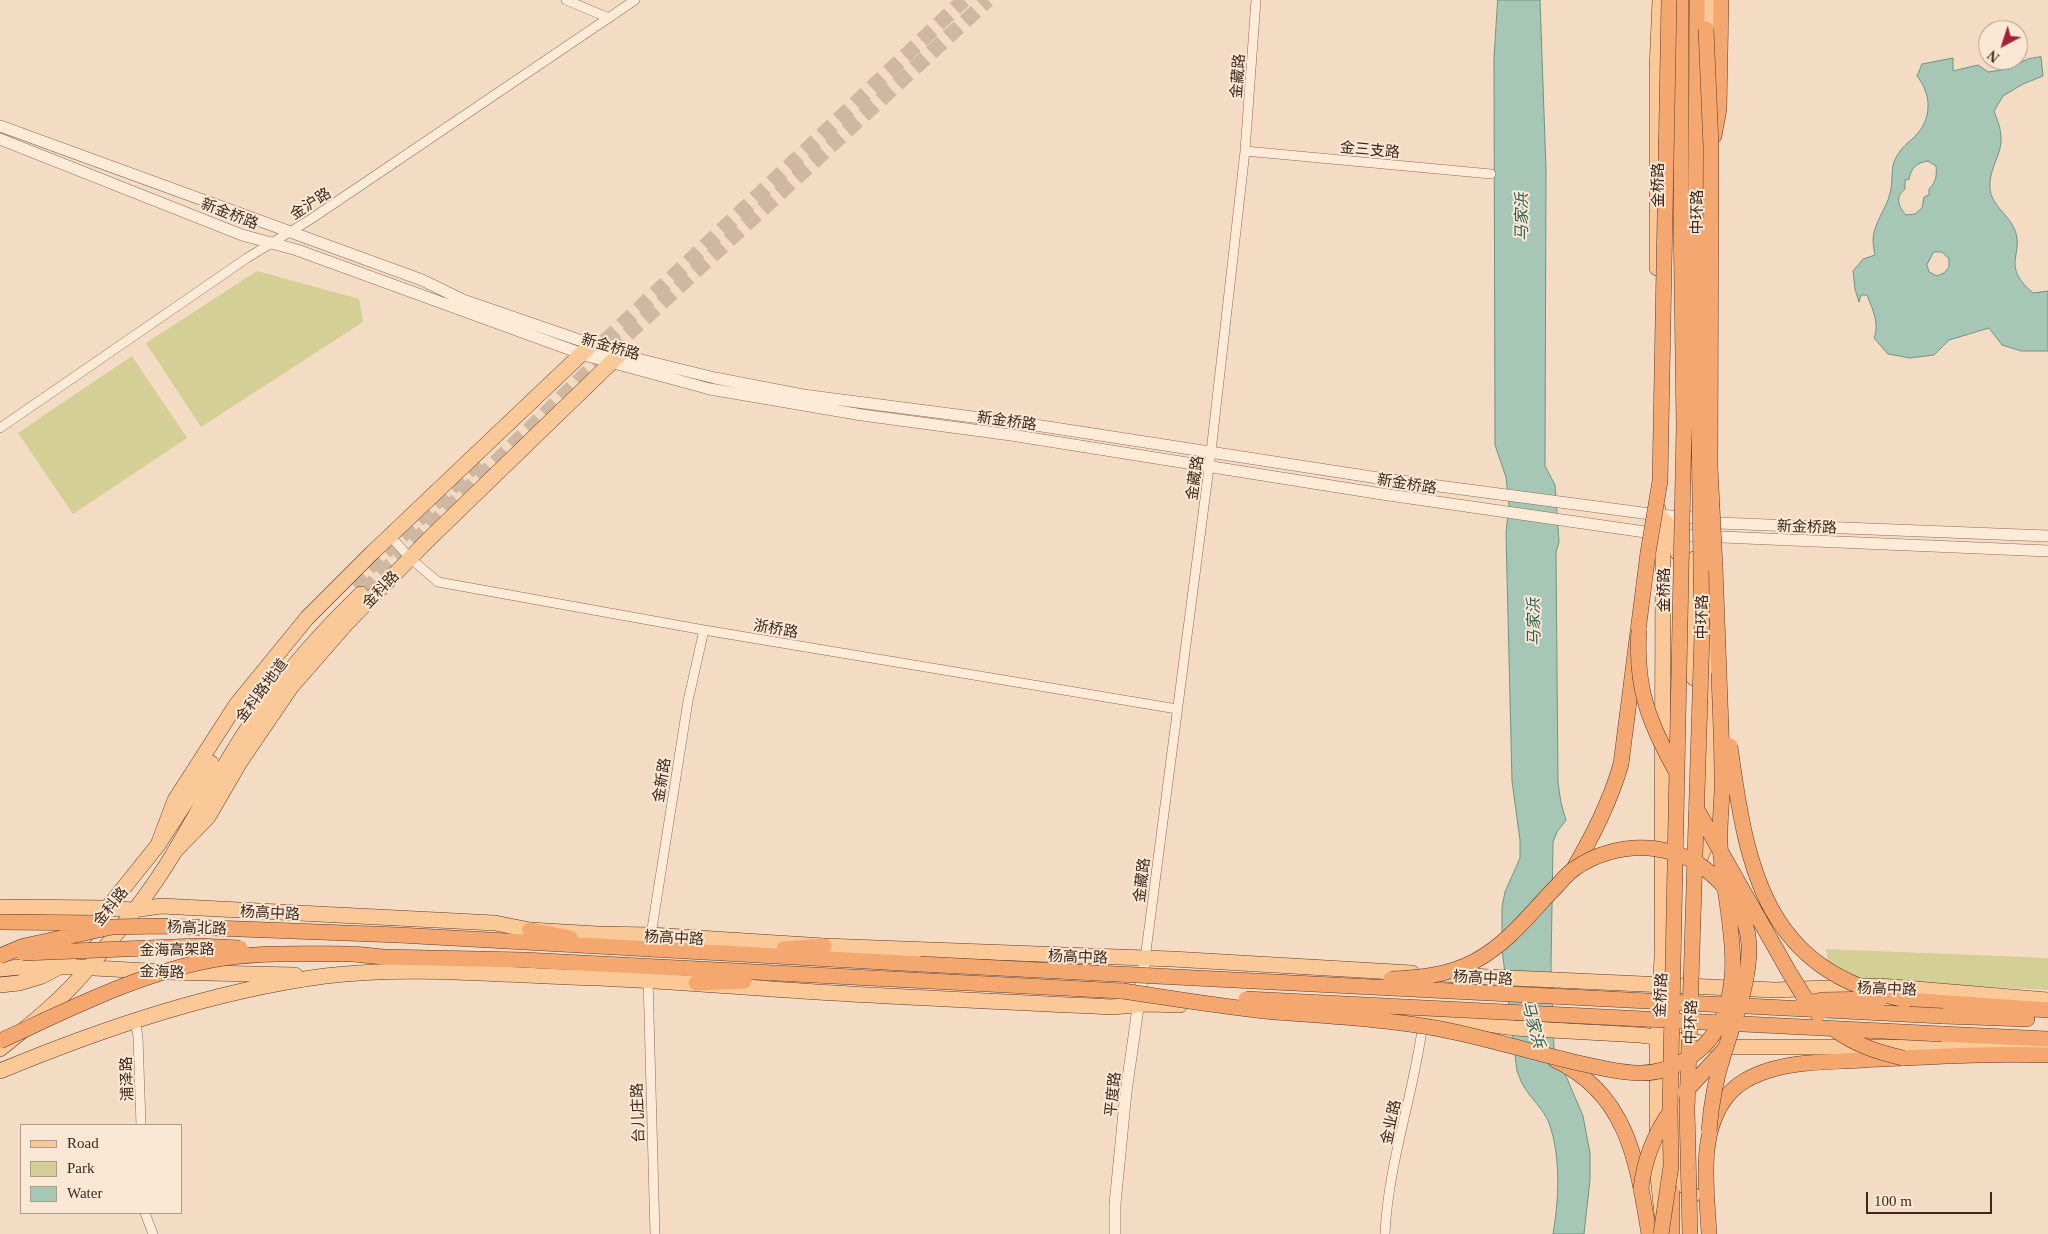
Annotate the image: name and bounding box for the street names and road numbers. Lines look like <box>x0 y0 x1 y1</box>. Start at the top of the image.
street label: 金藏路 <box>1226 53 1248 99</box>
street label: 金三支路 <box>1339 137 1401 161</box>
street label: 金桥路 <box>1648 163 1666 207</box>
street label: 金沪路 <box>286 183 334 223</box>
street label: 中环路 <box>1687 190 1705 234</box>
street label: 新金桥路 <box>199 194 261 232</box>
street label: 新金桥路 <box>580 329 642 363</box>
street label: 新金桥路 <box>976 407 1038 433</box>
street label: 金藏路 <box>1182 454 1206 502</box>
street label: 新金桥路 <box>1376 469 1438 497</box>
street label: 新金桥路 <box>1777 516 1837 536</box>
street label: 金科路 <box>358 567 402 611</box>
street label: 金桥路 <box>1654 568 1672 612</box>
street label: 中环路 <box>1692 595 1710 639</box>
street label: 浙桥路 <box>752 615 800 641</box>
street label: 金科路地道 <box>231 655 291 725</box>
street label: 金新路 <box>649 756 673 804</box>
street label: 金藏路 <box>1129 857 1153 903</box>
street label: 金科路 <box>89 883 131 929</box>
street label: 杨高中路 <box>240 901 300 923</box>
street label: 杨高北路 <box>167 917 227 937</box>
street label: 杨高中路 <box>644 926 704 948</box>
street label: 金海高架路 <box>139 939 215 959</box>
street label: 杨高中路 <box>1048 946 1108 966</box>
street label: 金海路 <box>139 961 185 981</box>
street label: 杨高中路 <box>1453 966 1513 988</box>
street label: 金桥路 <box>1650 972 1670 1018</box>
street label: 杨高中路 <box>1857 978 1917 998</box>
street label: 中环路 <box>1680 999 1700 1045</box>
street label: 浦泽路 <box>116 1056 136 1102</box>
street label: 平度路 <box>1101 1071 1123 1117</box>
street label: 台儿庄路 <box>627 1083 647 1143</box>
street label: 金业路 <box>1377 1098 1403 1146</box>

